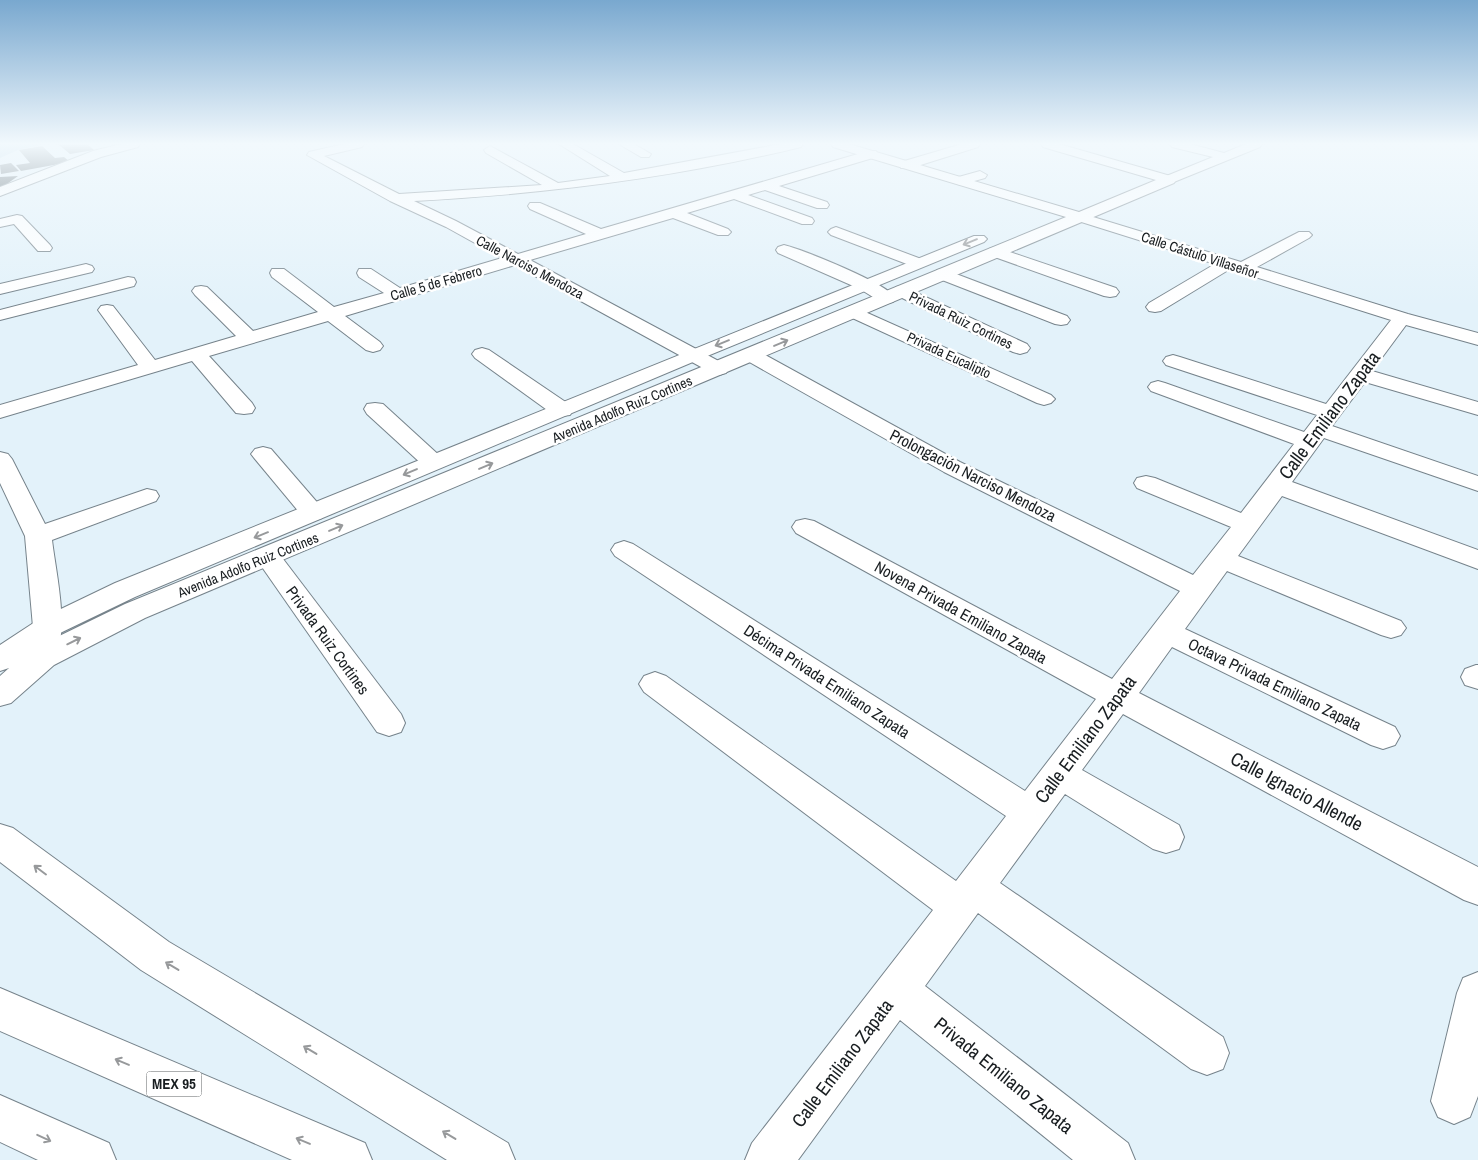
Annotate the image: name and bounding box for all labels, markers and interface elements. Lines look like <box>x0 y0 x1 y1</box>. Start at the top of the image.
street label: Calle Cástulo Villaseñor <box>1139 228 1261 283</box>
street label: Calle Narciso Mendoza <box>473 231 587 303</box>
one-way arrow <box>963 238 978 248</box>
street label: Calle 5 de Febrero <box>388 261 484 305</box>
street label: Privada Ruiz Cortines <box>906 287 1016 353</box>
street label: Privada Eucalipto <box>904 328 994 382</box>
one-way arrow <box>773 337 788 347</box>
one-way arrow <box>715 338 730 348</box>
street label: Calle Emiliano Zapata <box>1272 345 1386 484</box>
street label: Avenida Adolfo Ruiz Cortines <box>548 371 695 447</box>
street label: Prolongación Narciso Mendoza <box>886 423 1060 527</box>
one-way arrow <box>478 461 493 470</box>
one-way arrow <box>403 467 418 477</box>
one-way arrow <box>328 523 343 533</box>
street label: Avenida Adolfo Ruiz Cortines <box>174 528 321 602</box>
one-way arrow <box>253 531 268 540</box>
street label: Novena Privada Emiliano Zapata <box>871 555 1052 669</box>
street label: Privada Ruiz Cortines <box>281 581 375 699</box>
street label: Décima Privada Emiliano Zapata <box>740 619 915 743</box>
street label: Octava Privada Emiliano Zapata <box>1185 632 1366 736</box>
one-way arrow <box>66 636 81 646</box>
street label: Calle Emiliano Zapata <box>1028 669 1142 808</box>
street label: Calle Ignacio Allende <box>1226 745 1368 837</box>
one-way arrow <box>34 865 47 876</box>
one-way arrow <box>165 960 179 970</box>
street label: Calle Emiliano Zapata <box>785 993 899 1132</box>
street label: Privada Emiliano Zapata <box>929 1011 1079 1140</box>
one-way arrow <box>304 1045 318 1055</box>
one-way arrow <box>115 1056 130 1066</box>
road number: MEX 95 <box>146 1072 202 1096</box>
one-way arrow <box>443 1129 457 1139</box>
one-way arrow <box>36 1134 51 1144</box>
one-way arrow <box>296 1135 311 1145</box>

